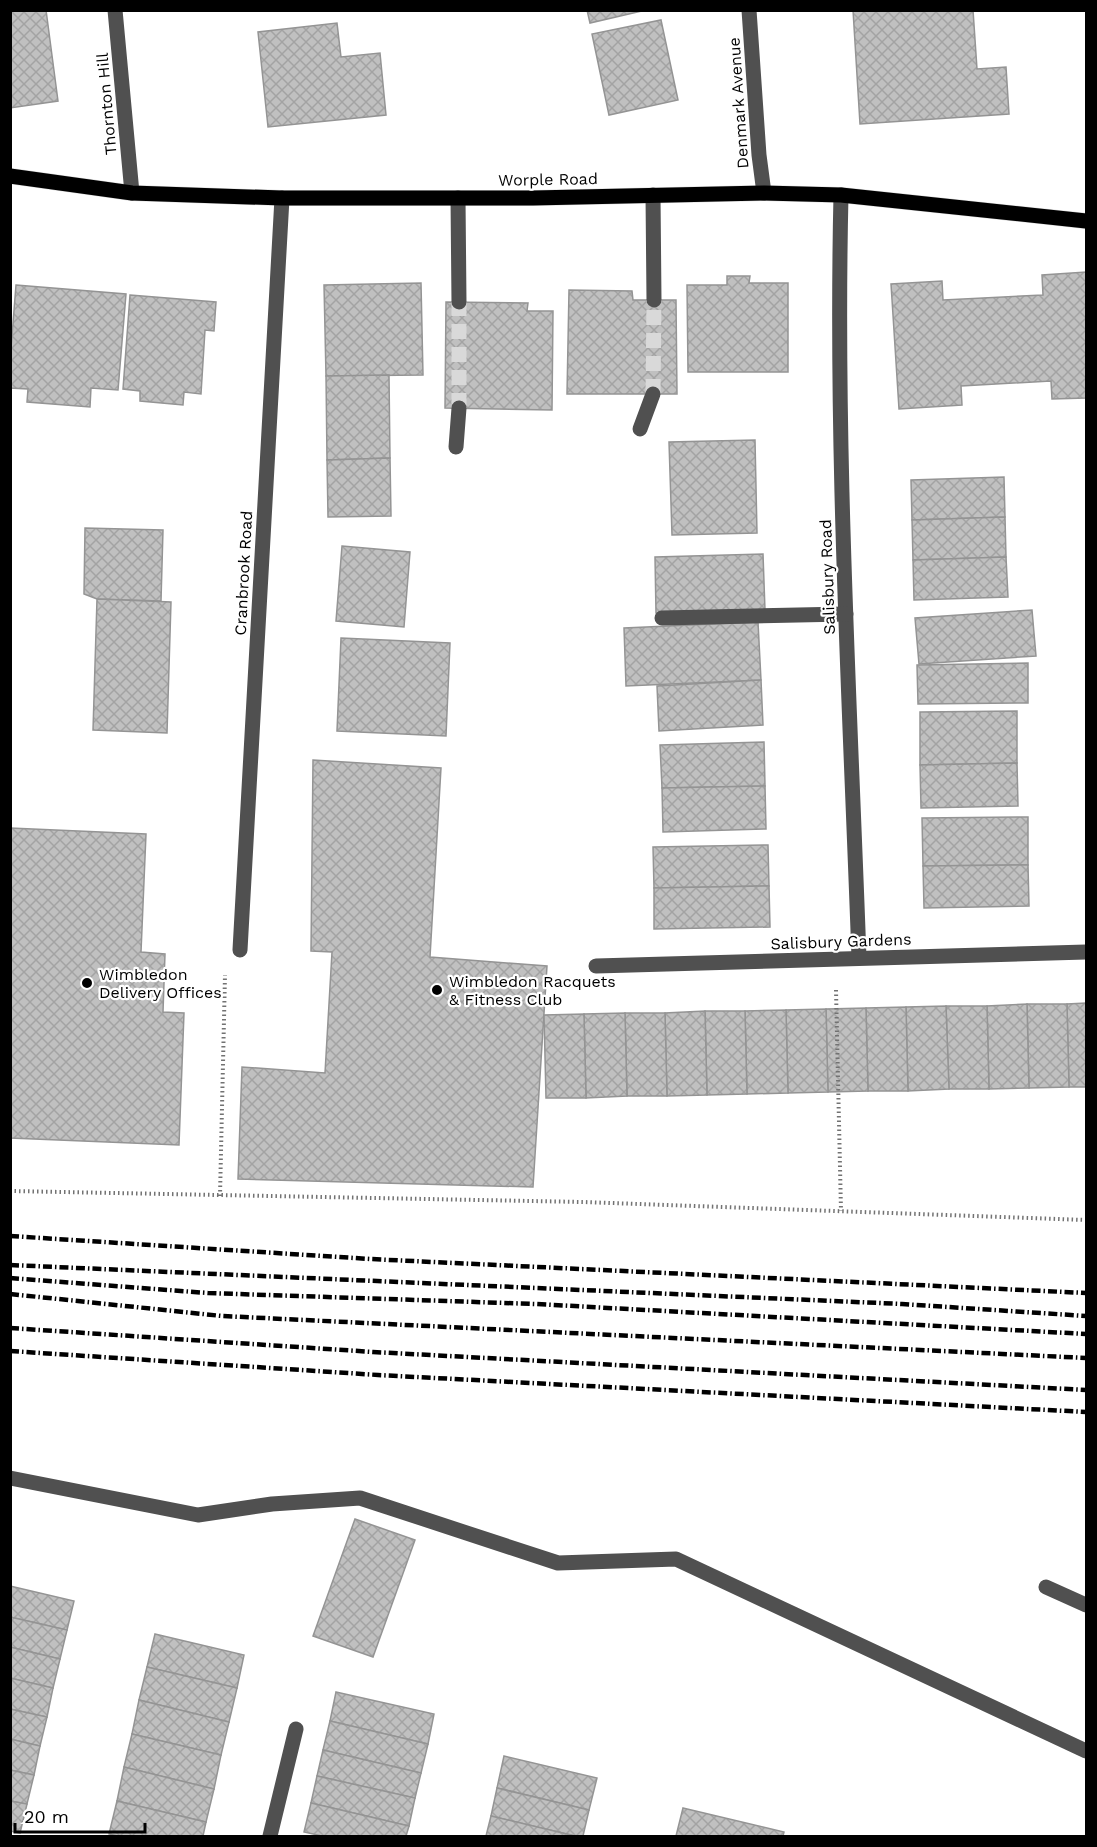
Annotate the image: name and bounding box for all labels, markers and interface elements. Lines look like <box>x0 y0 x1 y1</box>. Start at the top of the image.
street label: Denmark Avenue <box>724 37 753 169</box>
street label: Thornton Hill <box>93 52 120 156</box>
street label: Worple Road <box>498 169 598 190</box>
street label: Cranbrook Road <box>231 510 256 636</box>
street label: Salisbury Road <box>816 519 839 635</box>
street label: Salisbury Gardens <box>770 930 912 953</box>
place label: Wimbledon Delivery Offices <box>99 965 222 1002</box>
place label: Wimbledon Racquets & Fitness Club <box>449 972 616 1009</box>
marker: Wimbledon Delivery Offices <box>80 976 94 990</box>
marker: Wimbledon Racquets & Fitness Club <box>430 983 444 997</box>
scale bar <box>15 1796 146 1834</box>
text: 20 m <box>24 1806 69 1827</box>

